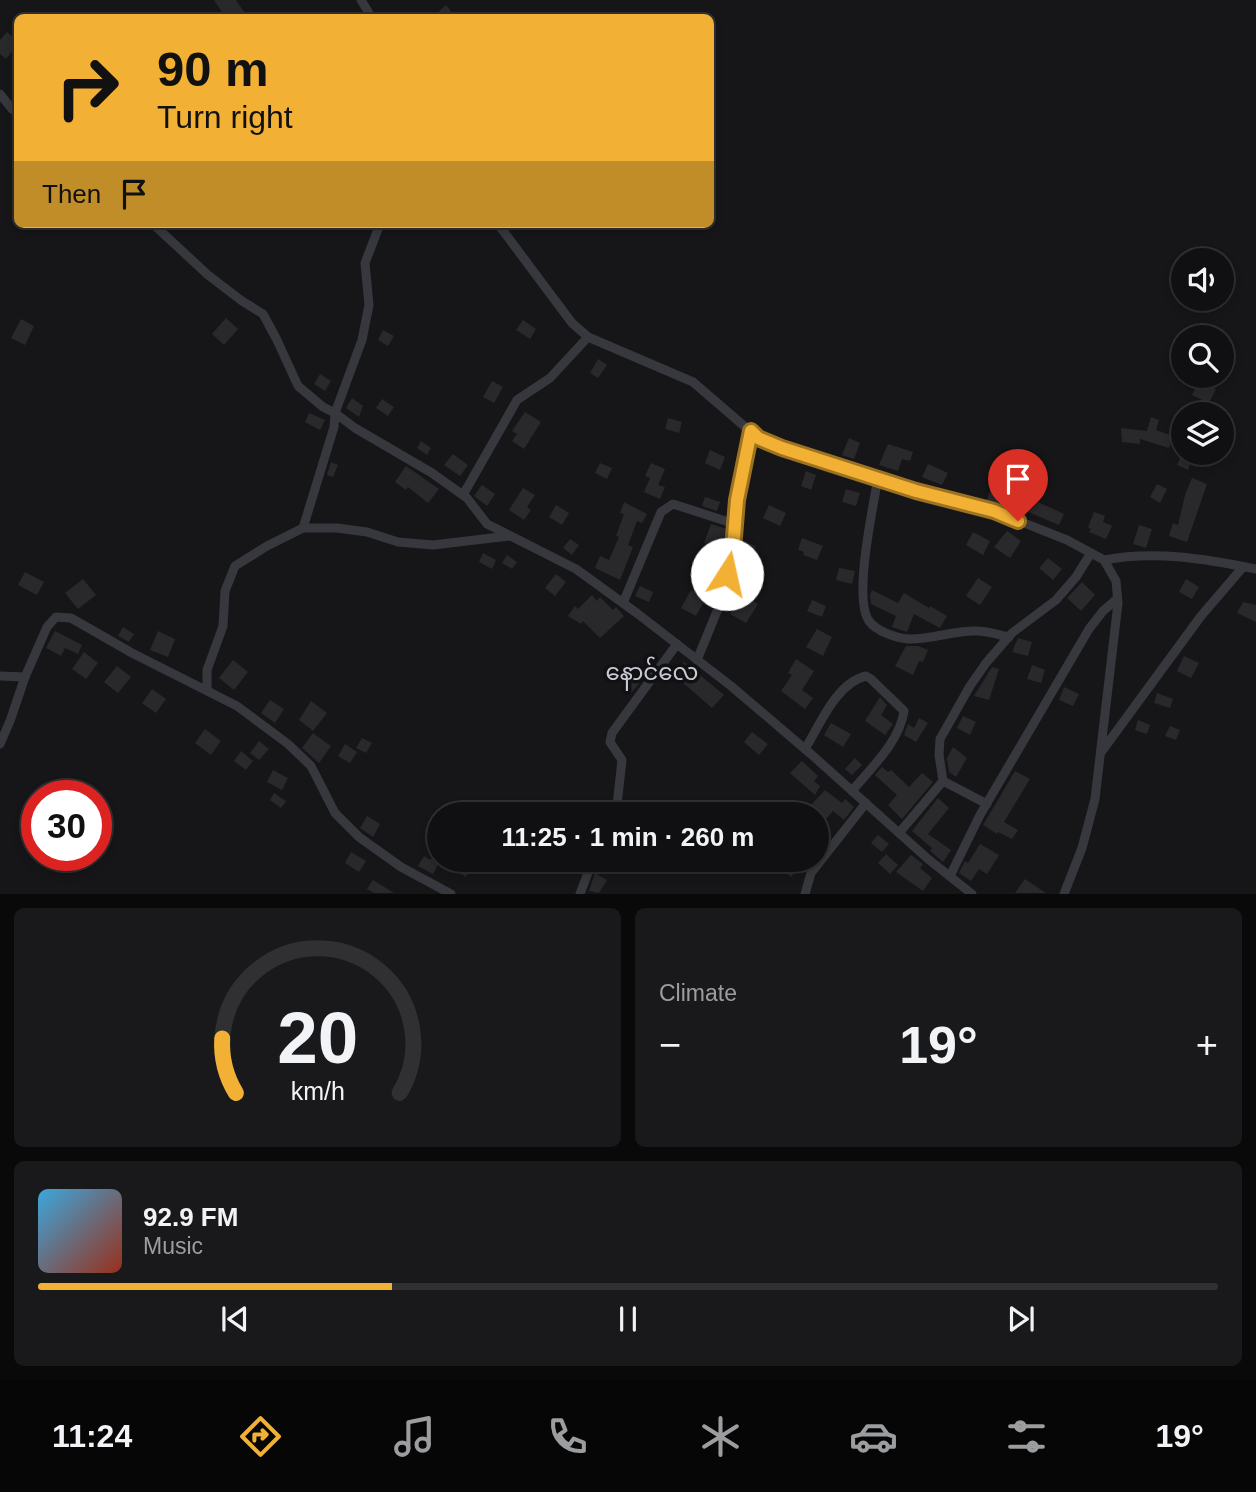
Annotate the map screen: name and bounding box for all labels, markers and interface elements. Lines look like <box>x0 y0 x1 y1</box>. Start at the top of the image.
icon: right <box>42 42 133 133</box>
text: 90 m <box>157 42 269 96</box>
text: Turn right <box>157 99 293 135</box>
icon: arrive <box>115 175 153 213</box>
text: Then <box>42 179 101 209</box>
map controls <box>1171 248 1234 465</box>
button: sound <box>1171 248 1234 311</box>
button: search <box>1171 325 1234 388</box>
button: layers <box>1171 402 1234 465</box>
pin <box>988 449 1048 521</box>
icon: arrive <box>999 460 1037 498</box>
position arrow <box>690 537 764 611</box>
district label: နောင်လေ <box>606 656 698 691</box>
speed limit sign: 30 <box>21 780 112 871</box>
text: 11:25 · 1 min · 260 m <box>502 822 754 852</box>
text: Climate <box>659 980 737 1006</box>
text: 20 <box>277 998 358 1079</box>
text: 19° <box>899 1016 978 1074</box>
text: − <box>659 1024 681 1066</box>
text: + <box>1196 1024 1218 1066</box>
text: km/h <box>290 1077 345 1105</box>
text: 92.9 FM <box>143 1202 238 1232</box>
text: Music <box>143 1233 203 1259</box>
icon: previous <box>216 1300 254 1338</box>
icon: pause <box>609 1300 647 1338</box>
icon: next <box>1002 1300 1040 1338</box>
icon: directions <box>236 1412 285 1461</box>
icon: music <box>390 1412 439 1461</box>
icon: phone <box>543 1412 592 1461</box>
icon: climate <box>696 1412 745 1461</box>
icon: car <box>849 1412 898 1461</box>
icon: filters <box>1002 1412 1051 1461</box>
text: 11:24 <box>52 1418 132 1454</box>
text: 19° <box>1155 1418 1204 1454</box>

